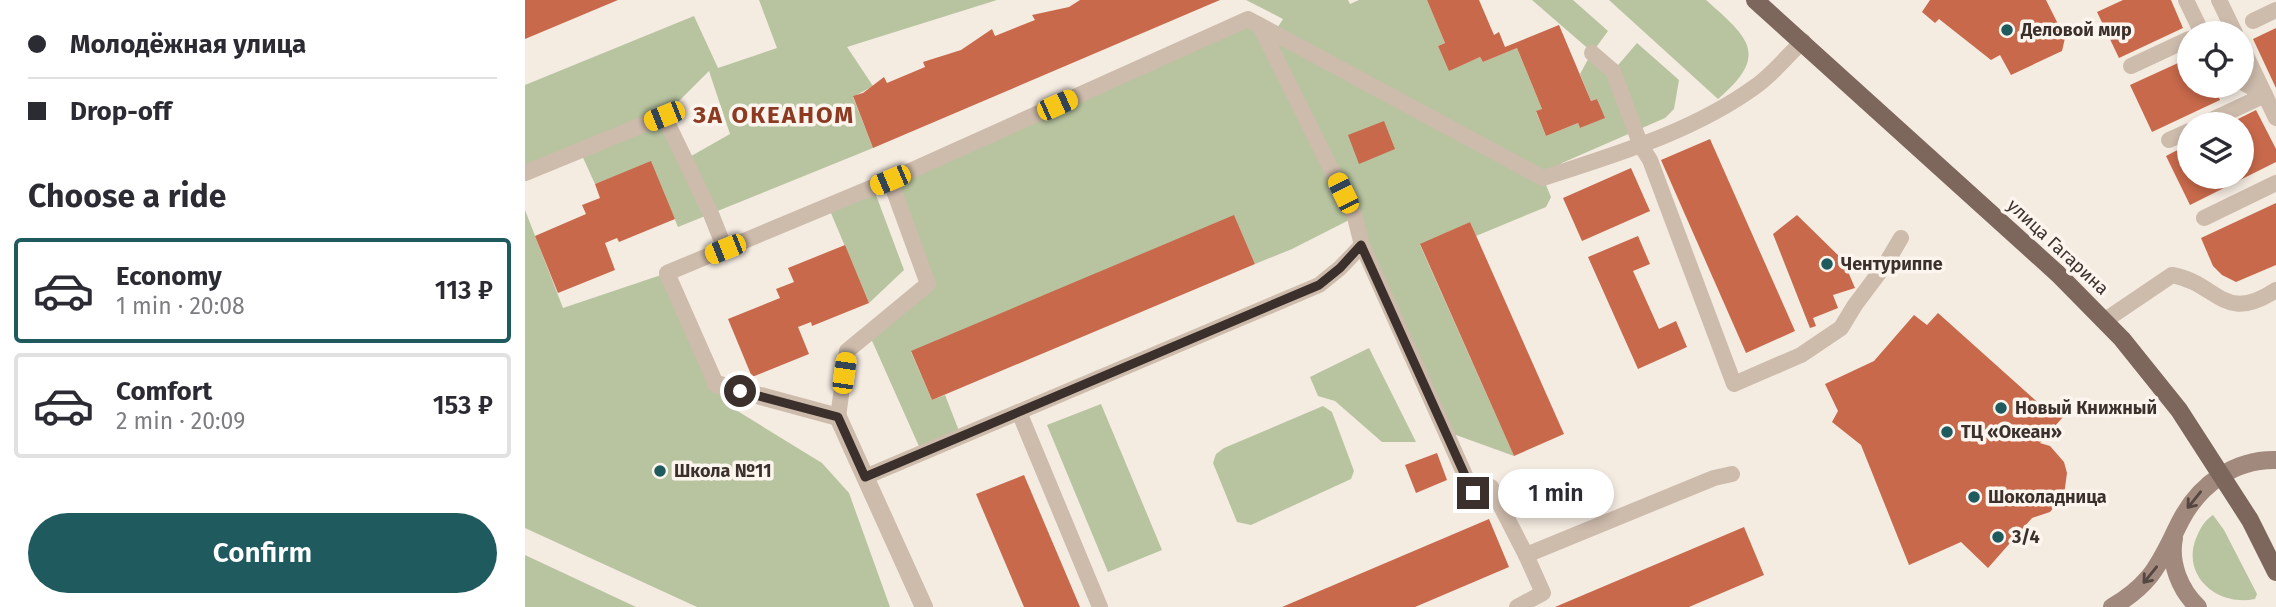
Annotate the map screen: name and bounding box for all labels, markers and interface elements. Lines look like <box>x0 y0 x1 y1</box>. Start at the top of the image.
place label: Деловой мир <box>2020 19 2132 41</box>
map controls <box>2177 21 2254 189</box>
button: locate <box>2177 21 2254 98</box>
marker: Деловой мир <box>1999 22 2015 38</box>
text: Молодёжная улица <box>70 29 306 60</box>
car <box>1034 87 1081 123</box>
text: Drop-off <box>70 96 172 127</box>
car <box>641 98 688 134</box>
district label: ЗА ОКЕАНОМ <box>692 101 855 129</box>
button: layers <box>2177 112 2254 189</box>
car <box>867 162 914 198</box>
car <box>1325 170 1362 216</box>
text: Choose a ride <box>28 177 226 215</box>
street label: улица Гагарина <box>2003 194 2113 300</box>
car <box>702 231 749 267</box>
place label: Чентуриппе <box>1841 253 1943 275</box>
marker: Чентуриппе <box>1819 256 1835 272</box>
icon: car <box>32 259 95 322</box>
text: Economy <box>116 261 222 292</box>
text: 113 ₽ <box>435 275 493 306</box>
text: 1 min · 20:08 <box>116 292 245 320</box>
car <box>831 351 858 395</box>
icon: car <box>32 374 95 437</box>
route start <box>724 375 756 407</box>
text: Comfort <box>116 376 212 407</box>
text: 153 ₽ <box>433 390 493 421</box>
place label: Новый Книжный <box>2015 397 2157 419</box>
marker: Новый Книжный <box>1993 400 2009 416</box>
text: 2 min · 20:09 <box>116 407 245 435</box>
place label: ТЦ «Океан» <box>1961 421 2062 443</box>
marker: ТЦ «Океан» <box>1939 424 1955 440</box>
place label: Школа №11 <box>674 460 772 482</box>
marker: Школа №11 <box>652 463 668 479</box>
callout: 1 min <box>1497 468 1613 518</box>
route end <box>1457 477 1489 509</box>
text: 1 min <box>1528 479 1584 507</box>
place label: Шоколадница <box>1988 486 2107 508</box>
marker: Шоколадница <box>1966 489 1982 505</box>
one-way arrow <box>2187 490 2202 508</box>
button: Confirm <box>28 513 497 593</box>
place label: 3/4 <box>2011 526 2040 548</box>
marker: 3/4 <box>1990 529 2006 545</box>
one-way arrow <box>2142 565 2157 583</box>

